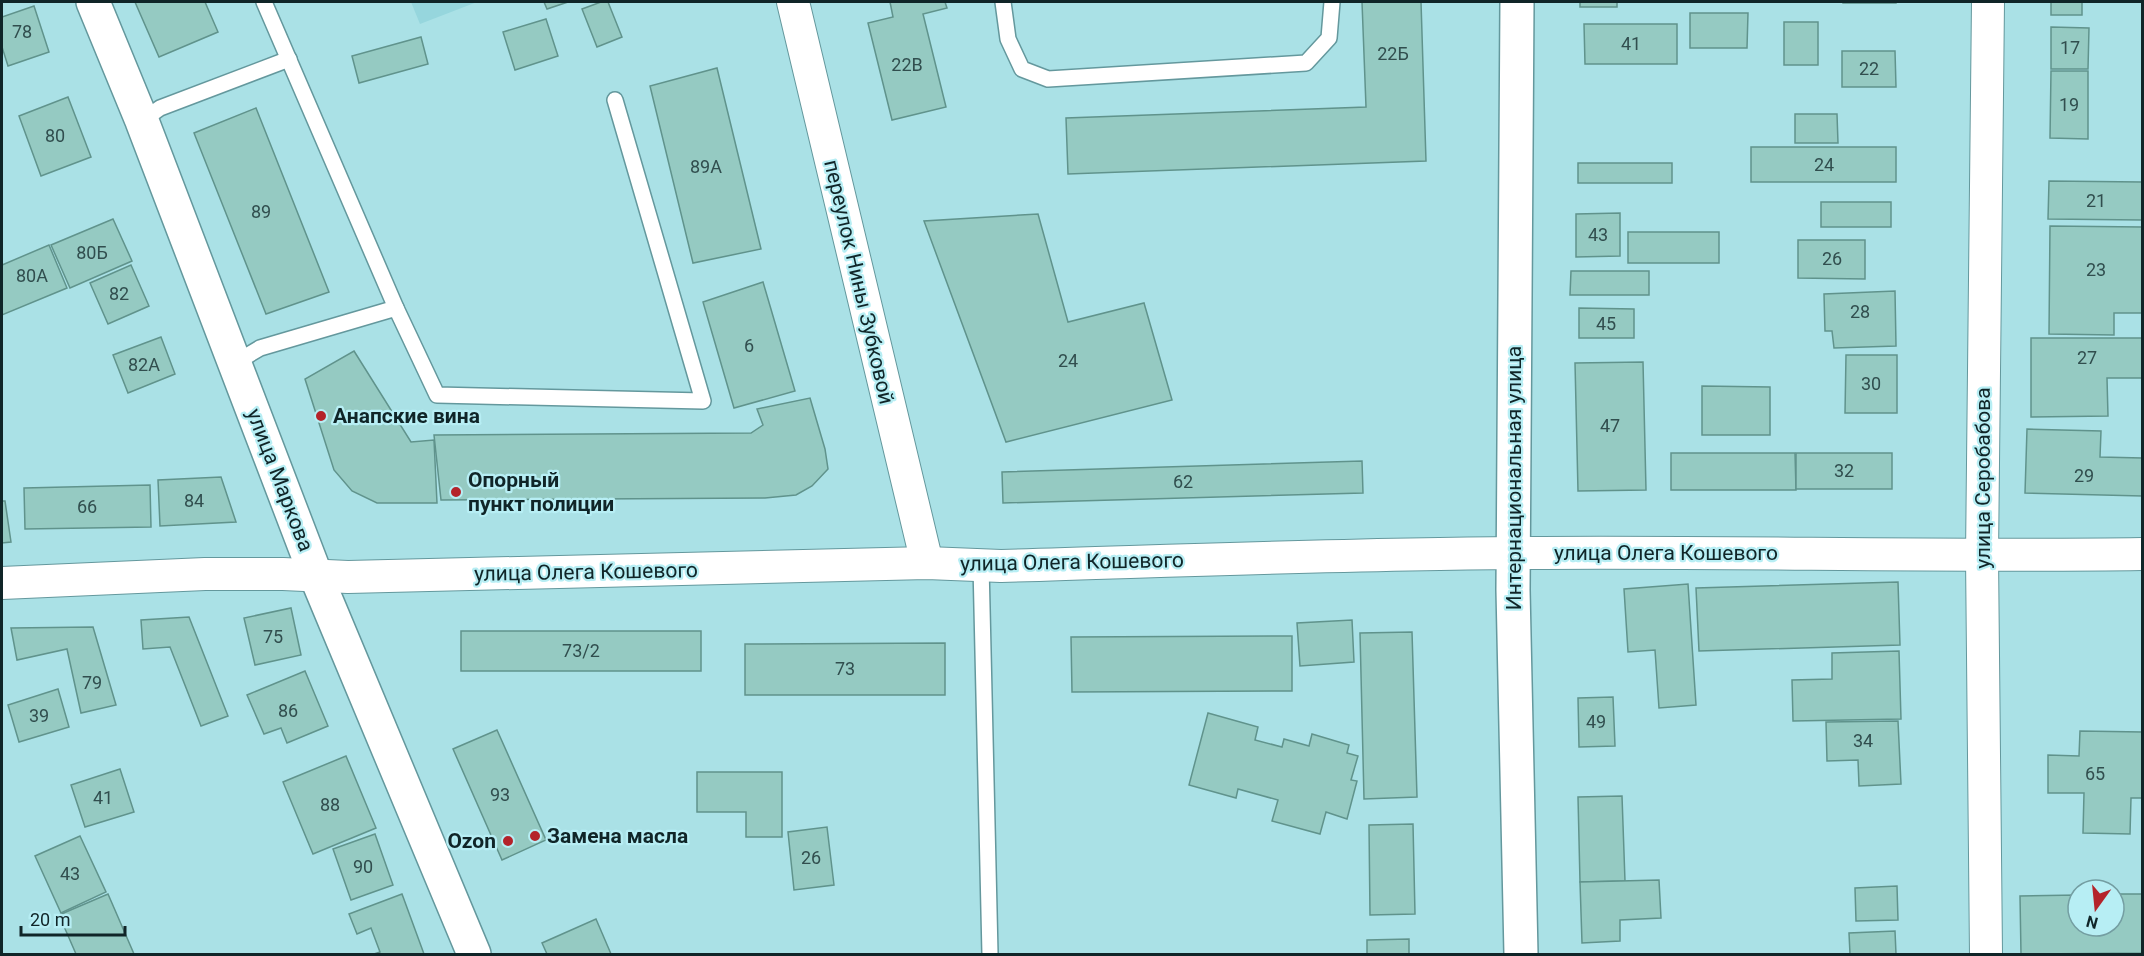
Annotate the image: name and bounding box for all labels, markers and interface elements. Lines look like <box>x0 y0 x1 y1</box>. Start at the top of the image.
house number: 78 <box>12 21 32 42</box>
house number: 41 <box>1621 33 1641 54</box>
house number: 17 <box>2060 37 2080 58</box>
house number: 22Б <box>1377 43 1409 64</box>
house number: 22В <box>891 54 923 75</box>
house number: 22 <box>1859 58 1879 79</box>
house number: 19 <box>2059 94 2079 115</box>
house number: 80 <box>45 125 65 146</box>
house number: 24 <box>1814 154 1834 175</box>
house number: 89А <box>690 156 722 177</box>
street label: переулок Нины Зубковой <box>819 157 899 407</box>
house number: 21 <box>2086 190 2106 211</box>
house number: 89 <box>251 201 271 222</box>
house number: 43 <box>1588 224 1608 245</box>
house number: 80Б <box>76 242 108 263</box>
house number: 26 <box>1822 248 1842 269</box>
house number: 23 <box>2086 259 2106 280</box>
house number: 80А <box>16 265 48 286</box>
house number: 82 <box>109 283 129 304</box>
house number: 28 <box>1850 301 1870 322</box>
house number: 45 <box>1596 313 1616 334</box>
house number: 6 <box>744 335 754 356</box>
street label: Интернациональная улица <box>1502 346 1526 610</box>
house number: 27 <box>2077 347 2097 368</box>
house number: 24 <box>1058 350 1078 371</box>
house number: 82А <box>128 354 160 375</box>
house number: 30 <box>1861 373 1881 394</box>
street label: улица Серобабова <box>1971 387 1995 569</box>
place label: Анапские вина <box>333 404 480 428</box>
street label: улица Маркова <box>242 405 318 555</box>
marker: Анапские вина <box>314 409 328 423</box>
house number: 47 <box>1600 415 1620 436</box>
house number: 32 <box>1834 460 1854 481</box>
house number: 29 <box>2074 465 2094 486</box>
place label: Опорный пункт полиции <box>468 468 614 516</box>
house number: 62 <box>1173 471 1193 492</box>
marker: Опорный пункт полиции <box>449 485 463 499</box>
house number: 84 <box>184 490 204 511</box>
house number: 66 <box>77 496 97 517</box>
street label: улица Олега Кошевого <box>1554 541 1778 565</box>
street label: улица Олега Кошевого <box>960 548 1184 576</box>
street label: улица Олега Кошевого <box>474 558 698 586</box>
house number: 75 <box>263 626 283 647</box>
house number: 73/2 <box>562 640 600 661</box>
house number: 73 <box>835 658 855 679</box>
house number: 79 <box>82 672 102 693</box>
house number: 86 <box>278 700 298 721</box>
house number: 39 <box>29 705 49 726</box>
house number: 49 <box>1586 711 1606 732</box>
house number: 34 <box>1853 730 1873 751</box>
house number: 65 <box>2085 763 2105 784</box>
house number: 93 <box>490 784 510 805</box>
house number: 41 <box>93 787 113 808</box>
house number: 88 <box>320 794 340 815</box>
place label: Замена масла <box>547 824 688 848</box>
place label: Ozon <box>447 829 496 853</box>
marker: Замена масла <box>528 829 542 843</box>
marker: Ozon <box>501 834 515 848</box>
house number: 26 <box>801 847 821 868</box>
house number: 90 <box>353 856 373 877</box>
house number: 43 <box>60 863 80 884</box>
north arrow <box>2066 878 2126 938</box>
scale bar <box>21 899 124 937</box>
text: 20 m <box>30 909 70 930</box>
text: N <box>2084 911 2100 933</box>

